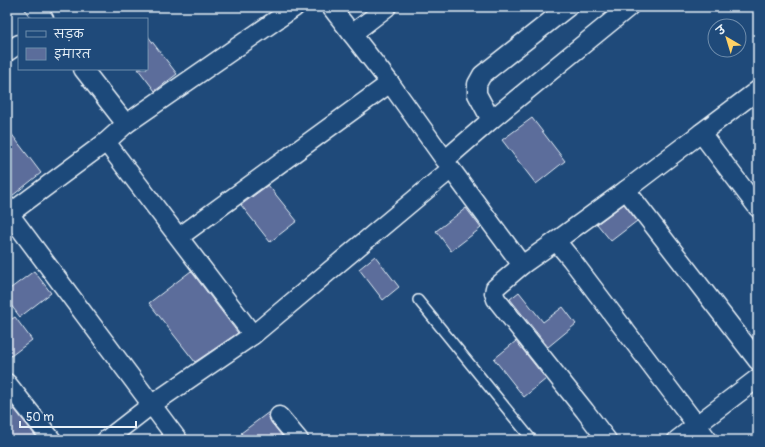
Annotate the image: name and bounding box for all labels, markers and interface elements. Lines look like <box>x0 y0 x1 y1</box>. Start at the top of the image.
legend <box>18 18 148 70</box>
north arrow <box>707 18 747 58</box>
text: उ <box>713 22 729 39</box>
text: सड़क <box>53 27 85 42</box>
text: इमारत <box>54 47 92 62</box>
scale bar <box>20 403 136 429</box>
text: 50 m <box>26 410 54 425</box>

